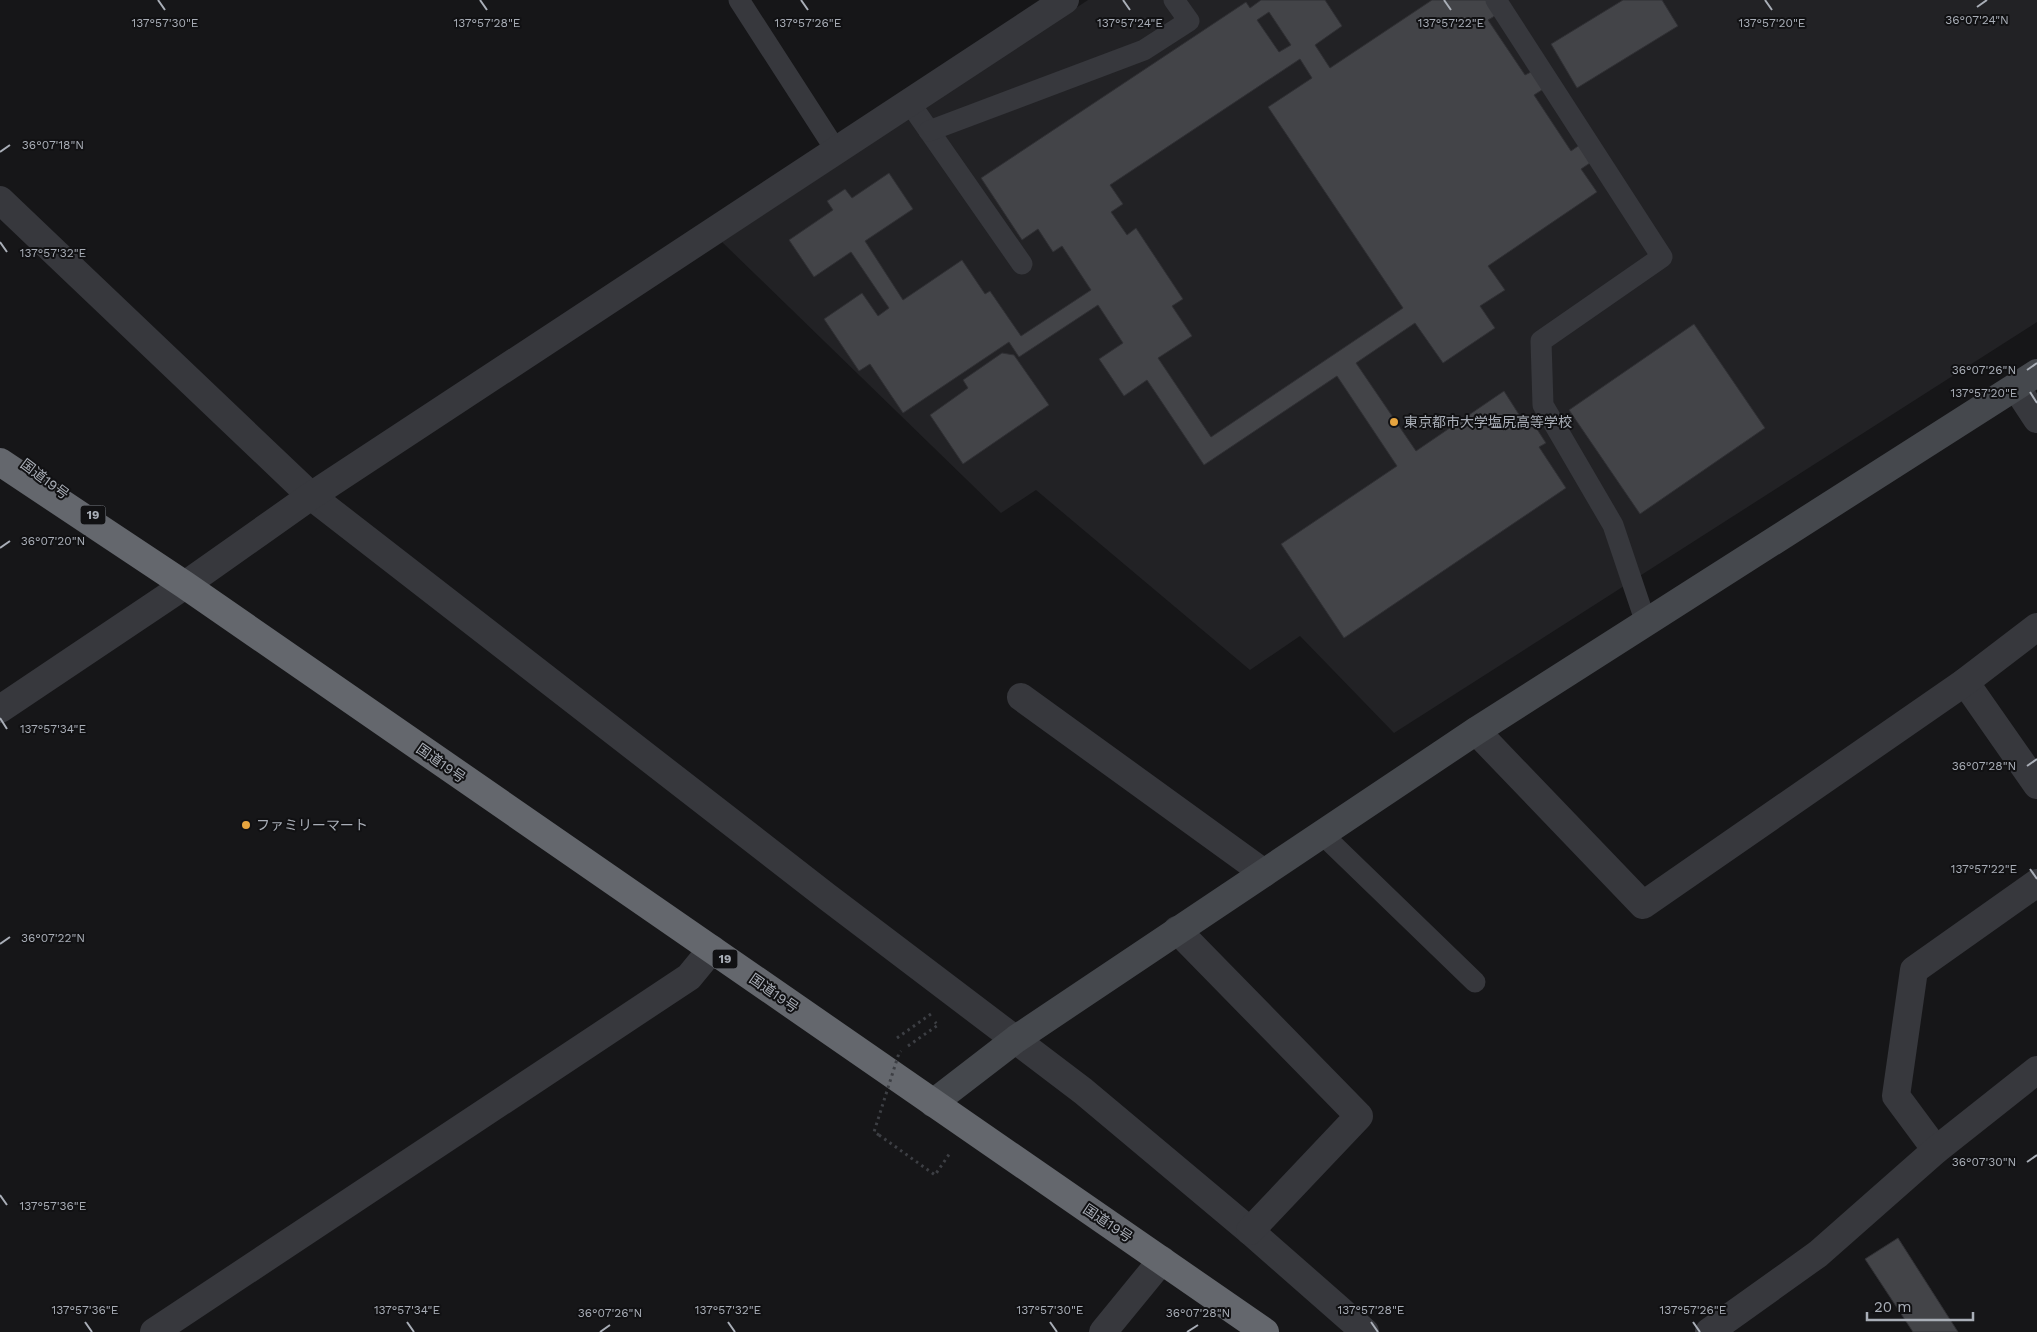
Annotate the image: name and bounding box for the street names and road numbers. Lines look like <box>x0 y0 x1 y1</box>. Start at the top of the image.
street label: 国道19号 <box>18 456 72 502</box>
road number: 19 <box>80 506 106 524</box>
street label: 国道19号 <box>413 740 469 786</box>
road number: 19 <box>712 950 738 969</box>
street label: 国道19号 <box>746 970 802 1016</box>
street label: 国道19号 <box>1080 1201 1136 1245</box>

